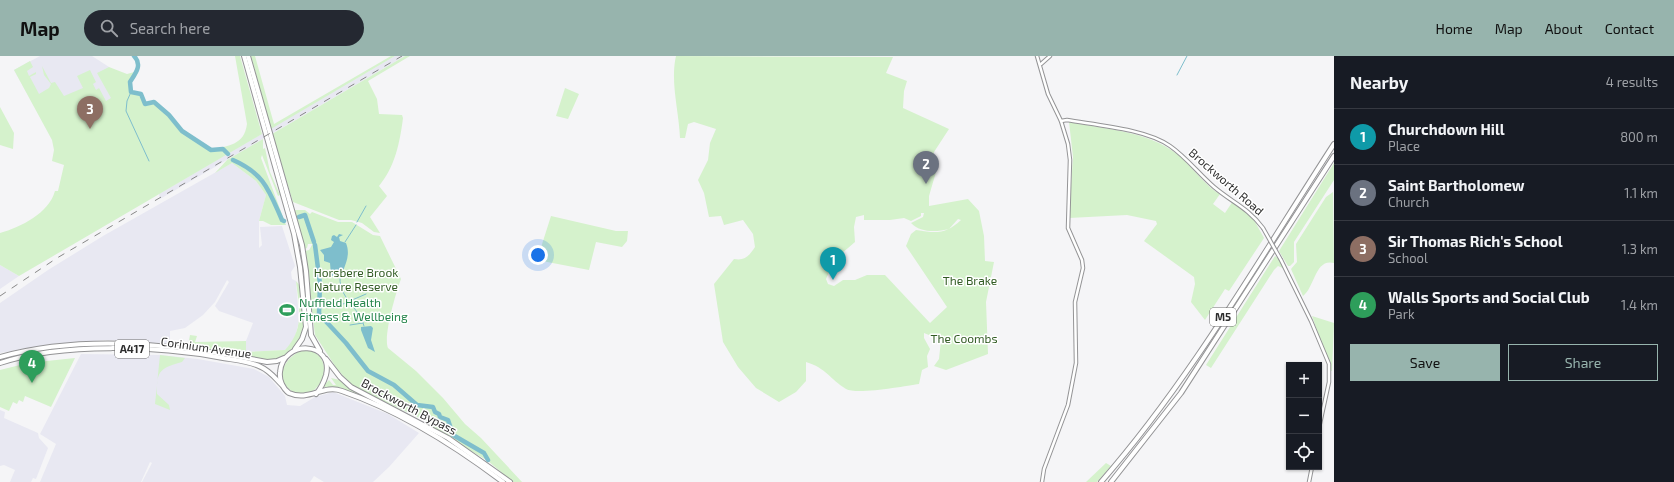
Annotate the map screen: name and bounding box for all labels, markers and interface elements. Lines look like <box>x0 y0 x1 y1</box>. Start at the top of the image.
search box <box>84 10 364 46</box>
text: Map <box>20 17 60 40</box>
icon: search <box>98 17 120 39</box>
text: Search here <box>130 19 210 37</box>
text: Home <box>1436 20 1473 37</box>
text: Map <box>1495 20 1523 37</box>
text: About <box>1545 20 1583 37</box>
text: Contact <box>1605 20 1654 37</box>
text: Nearby <box>1350 72 1408 92</box>
text: 4 results <box>1606 74 1658 90</box>
pin: 3 <box>77 96 103 129</box>
text: Churchdown Hill <box>1388 120 1505 138</box>
text: 1 <box>1360 129 1366 145</box>
text: 800 m <box>1620 129 1658 145</box>
text: Place <box>1388 138 1420 154</box>
street label: Brockworth Road <box>1187 145 1267 217</box>
pin: 2 <box>913 151 939 184</box>
text: Saint Bartholomew <box>1388 176 1525 194</box>
text: 2 <box>1359 185 1367 201</box>
text: 1.1 km <box>1624 185 1658 201</box>
text: Church <box>1388 194 1429 210</box>
text: Sir Thomas Rich's School <box>1388 232 1563 250</box>
text: 3 <box>1359 241 1367 257</box>
text: 1.3 km <box>1622 241 1658 257</box>
your location <box>528 245 548 265</box>
pin: 1 <box>820 247 846 280</box>
text: School <box>1388 250 1428 266</box>
park label: Horsbere Brook Nature Reserve <box>314 265 398 293</box>
park label: The Brake <box>943 273 997 287</box>
text: Walls Sports and Social Club <box>1388 288 1590 306</box>
place label: Nuffield Health Fitness & Wellbeing <box>299 295 408 323</box>
text: 4 <box>1359 297 1367 313</box>
text: 1.4 km <box>1621 297 1658 313</box>
sports icon: Nuffield Health Fitness & Wellbeing <box>278 301 296 319</box>
text: Park <box>1388 306 1415 322</box>
road number: M5 <box>1210 308 1236 326</box>
park label: The Coombs <box>931 331 998 345</box>
street label: Corinium Avenue <box>160 334 252 360</box>
road number: A417 <box>115 340 149 358</box>
button: Save <box>1350 344 1500 381</box>
button: Share <box>1508 344 1658 381</box>
pin: 4 <box>19 350 45 383</box>
map controls <box>1286 362 1322 470</box>
button: + <box>1286 362 1322 398</box>
street label: Brockworth Bypass <box>359 375 460 437</box>
button: − <box>1286 398 1322 434</box>
button: locate <box>1286 434 1322 470</box>

